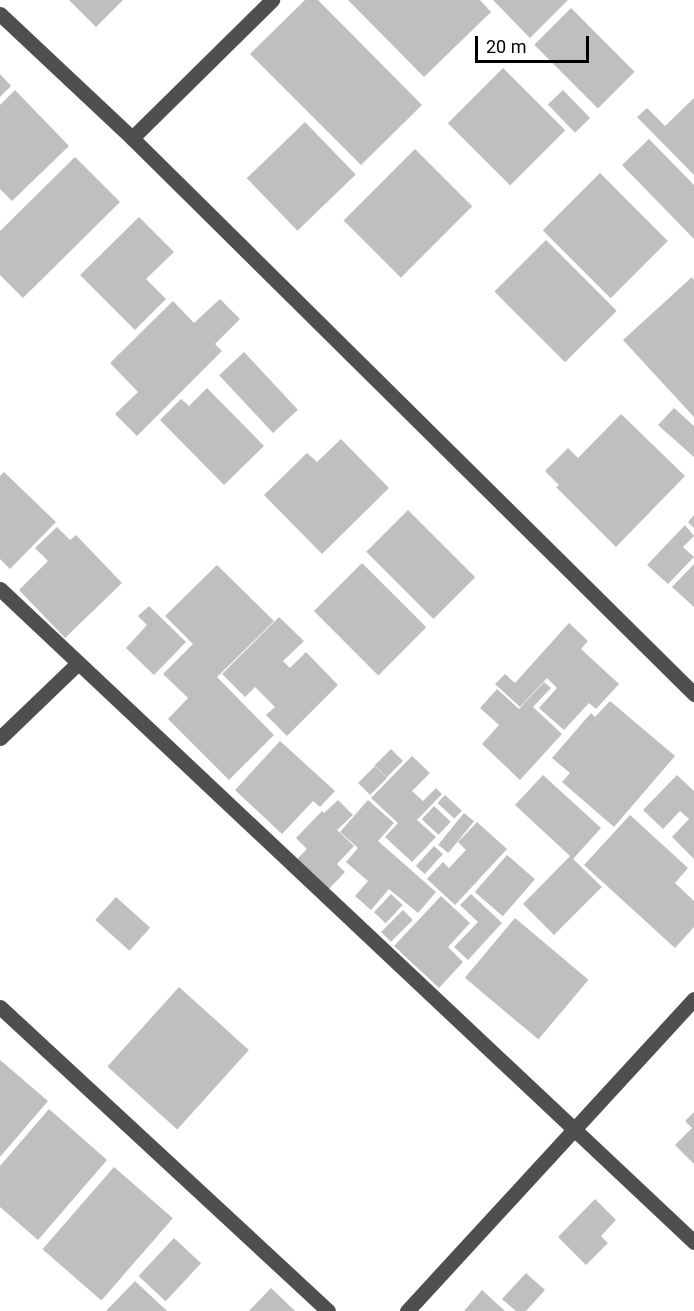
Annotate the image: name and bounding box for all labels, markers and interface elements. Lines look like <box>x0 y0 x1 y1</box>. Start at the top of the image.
scale bar <box>478 24 592 62</box>
text: 20 m <box>486 36 526 57</box>

